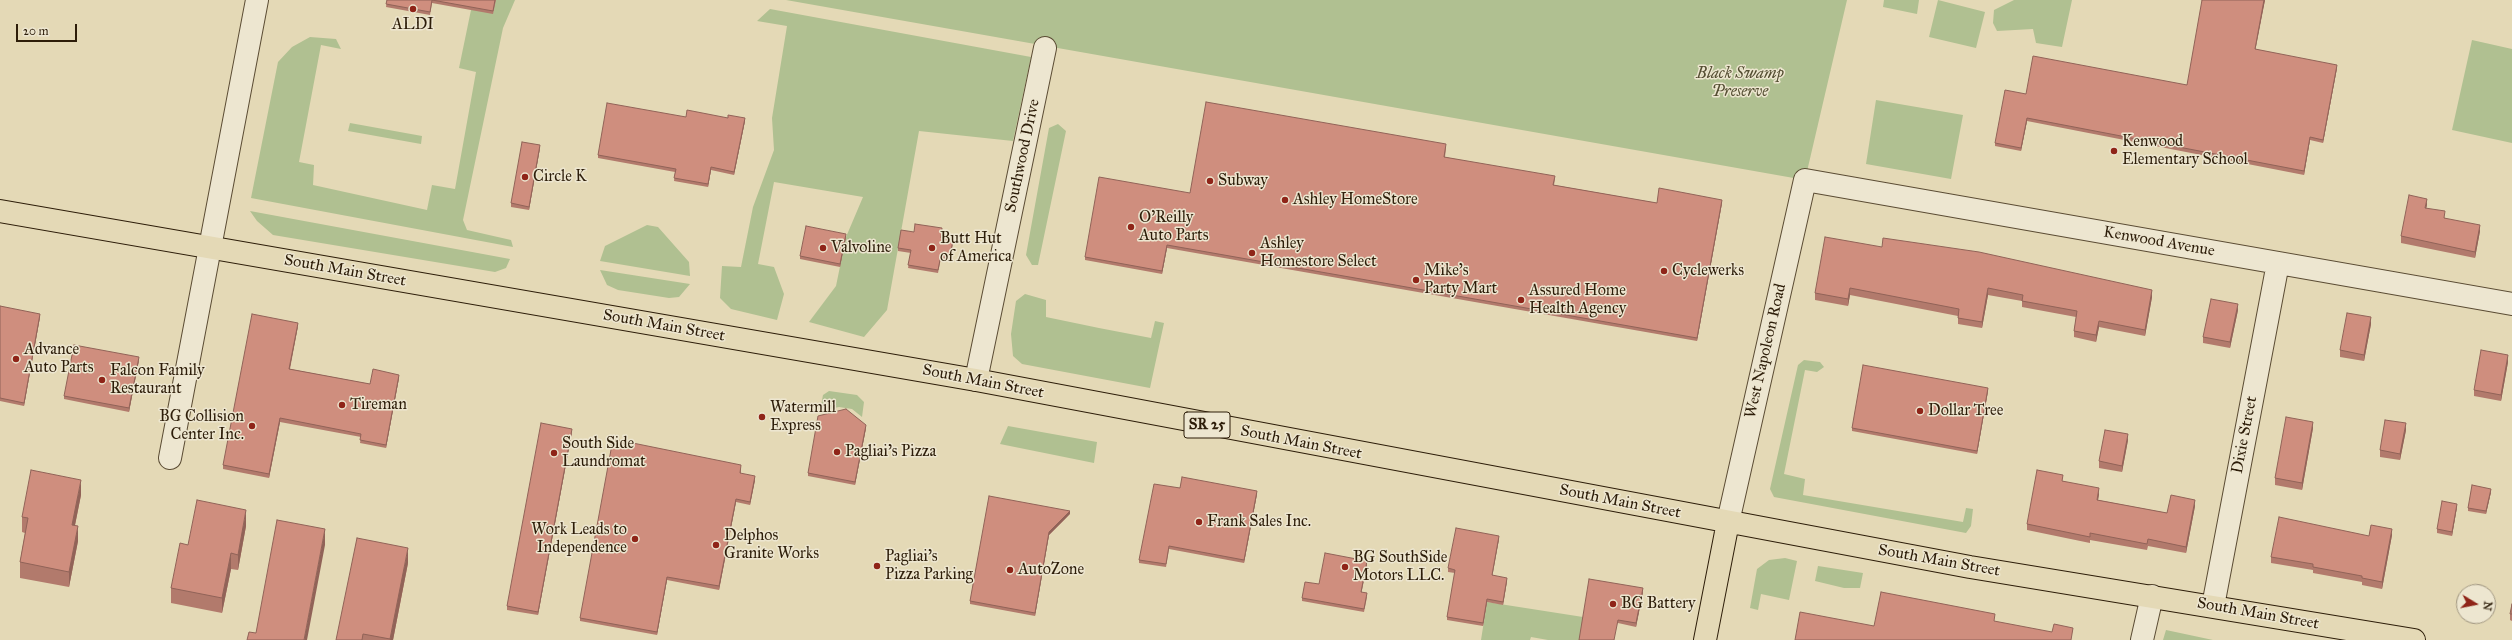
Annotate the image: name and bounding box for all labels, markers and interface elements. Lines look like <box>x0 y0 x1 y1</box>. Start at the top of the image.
marker: ALDI <box>408 4 418 14</box>
place label: ALDI <box>392 15 434 35</box>
scale bar <box>18 16 79 42</box>
text: 20 m <box>23 24 49 38</box>
park label: Black Swamp Preserve <box>1696 64 1784 102</box>
street label: Southwood Drive <box>1002 98 1044 214</box>
place label: Kenwood Elementary School <box>2122 132 2248 170</box>
marker: Kenwood Elementary School <box>2109 146 2119 156</box>
place label: Circle K <box>533 167 587 187</box>
place label: Subway <box>1218 171 1268 191</box>
marker: Circle K <box>520 172 530 182</box>
marker: Subway <box>1205 176 1215 186</box>
place label: Ashley HomeStore <box>1293 190 1418 210</box>
marker: Ashley HomeStore <box>1280 195 1290 205</box>
place label: O'Reilly Auto Parts <box>1139 208 1209 246</box>
marker: O'Reilly Auto Parts <box>1126 222 1136 232</box>
street label: Kenwood Avenue <box>2102 223 2216 261</box>
place label: Butt Hut of America <box>940 229 1012 267</box>
place label: Ashley Homestore Select <box>1260 234 1377 272</box>
place label: Valvoline <box>831 238 892 258</box>
marker: Valvoline <box>818 243 828 253</box>
marker: Butt Hut of America <box>927 243 937 253</box>
marker: Ashley Homestore Select <box>1247 248 1257 258</box>
street label: South Main Street <box>283 251 407 291</box>
place label: Mike's Party Mart <box>1424 261 1497 299</box>
place label: Cyclewerks <box>1672 261 1744 281</box>
marker: Cyclewerks <box>1659 266 1669 276</box>
marker: Mike's Party Mart <box>1411 275 1421 285</box>
place label: Assured Home Health Agency <box>1529 281 1626 319</box>
street label: West Napoleon Road <box>1741 282 1791 420</box>
marker: Assured Home Health Agency <box>1516 295 1526 305</box>
street label: South Main Street <box>602 306 726 346</box>
place label: Advance Auto Parts <box>24 340 94 378</box>
marker: Advance Auto Parts <box>11 354 21 364</box>
place label: Falcon Family Restaurant <box>110 361 204 399</box>
street label: South Main Street <box>921 361 1045 403</box>
marker: Falcon Family Restaurant <box>97 375 107 385</box>
place label: Tireman <box>350 395 407 415</box>
street label: Dixie Street <box>2228 395 2262 475</box>
place label: Watermill Express <box>770 398 836 436</box>
marker: Tireman <box>337 400 347 410</box>
place label: Dollar Tree <box>1928 401 2003 421</box>
marker: Dollar Tree <box>1915 406 1925 416</box>
place label: BG Collision Center Inc. <box>159 407 244 445</box>
marker: Watermill Express <box>757 412 767 422</box>
road number: SR 25 <box>1184 412 1230 438</box>
marker: BG Collision Center Inc. <box>247 421 257 431</box>
street label: South Main Street <box>1239 422 1363 464</box>
place label: South Side Laundromat <box>562 434 646 472</box>
place label: Pagliai's Pizza <box>845 442 936 462</box>
marker: Pagliai's Pizza <box>832 447 842 457</box>
marker: South Side Laundromat <box>549 448 559 458</box>
street label: South Main Street <box>1558 481 1682 523</box>
place label: Frank Sales Inc. <box>1207 512 1311 532</box>
marker: Frank Sales Inc. <box>1194 517 1204 527</box>
place label: Work Leads to Independence <box>531 520 627 558</box>
place label: Delphos Granite Works <box>724 526 819 564</box>
marker: Work Leads to Independence <box>630 534 640 544</box>
marker: Delphos Granite Works <box>711 540 721 550</box>
street label: South Main Street <box>1877 541 2001 581</box>
place label: Pagliai's Pizza Parking <box>885 547 973 585</box>
place label: BG SouthSide Motors LLC. <box>1353 548 1447 586</box>
place label: AutoZone <box>1018 560 1084 580</box>
marker: Pagliai's Pizza Parking <box>872 561 882 571</box>
marker: BG SouthSide Motors LLC. <box>1340 562 1350 572</box>
marker: AutoZone <box>1005 565 1015 575</box>
north arrow <box>2456 584 2496 624</box>
place label: BG Battery <box>1621 594 1696 614</box>
street label: South Main Street <box>2196 594 2320 634</box>
marker: BG Battery <box>1608 599 1618 609</box>
text: N <box>2480 600 2495 612</box>

